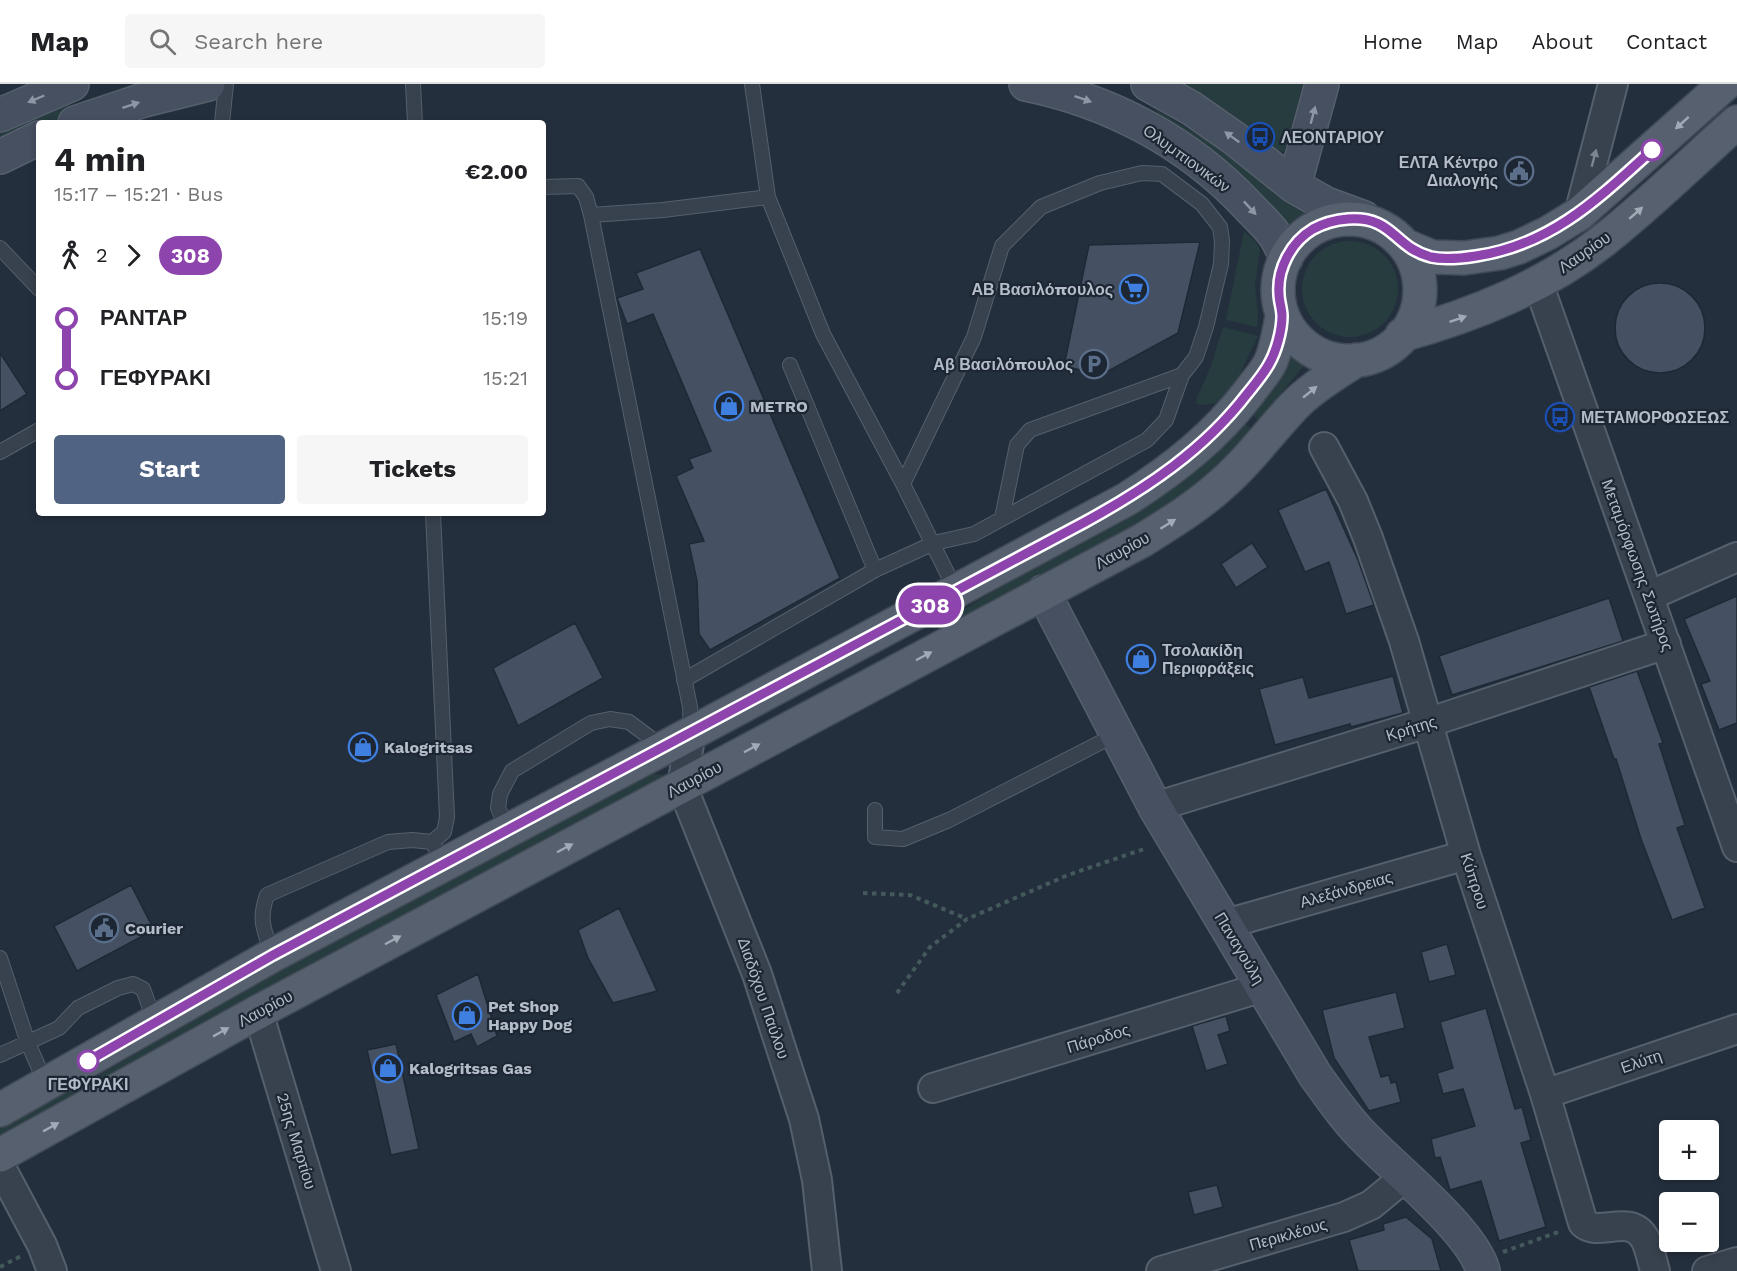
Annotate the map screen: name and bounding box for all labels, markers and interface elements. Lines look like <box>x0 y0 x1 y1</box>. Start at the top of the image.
search box <box>125 14 545 68</box>
text: Map <box>30 25 89 58</box>
icon: search <box>146 25 179 58</box>
text: Search here <box>194 29 323 54</box>
text: Home <box>1363 29 1423 54</box>
text: Map <box>1456 29 1499 54</box>
text: About <box>1532 29 1593 54</box>
text: Contact <box>1626 29 1707 54</box>
one-way arrow <box>26 94 44 104</box>
one-way arrow <box>1074 95 1092 104</box>
one-way arrow <box>122 99 140 109</box>
one-way arrow <box>1309 106 1319 124</box>
one-way arrow <box>1675 116 1690 129</box>
street label: Ολυμπιονικών <box>1140 120 1234 196</box>
bus stop icon: ΛΕΟΝΤΑΡΙΟΥ <box>1244 121 1276 153</box>
place label: ΛΕΟΝΤΑΡΙΟΥ <box>1281 128 1385 147</box>
one-way arrow <box>1224 131 1239 143</box>
unlabelled marker <box>1641 139 1663 161</box>
text: 4 min <box>54 140 146 179</box>
one-way arrow <box>1589 149 1599 167</box>
place label: ΕΛΤΑ Κέντρο Διαλογής <box>1399 153 1498 190</box>
public building icon: ΕΛΤΑ Κέντρο Διαλογής <box>1503 155 1535 187</box>
text: €2.00 <box>465 159 528 184</box>
text: 15:17 – 15:21 · Bus <box>54 182 223 206</box>
one-way arrow <box>1243 201 1257 216</box>
one-way arrow <box>1628 206 1644 219</box>
street label: Λαυρίου <box>1555 228 1614 277</box>
icon: walk <box>54 239 87 272</box>
icon: forward <box>117 239 150 272</box>
text: 2 <box>96 243 108 267</box>
text: 308 <box>171 243 210 268</box>
supermarket icon: ΑΒ Βασιλόπουλος <box>1118 273 1150 305</box>
place label: ΑΒ Βασιλόπουλος <box>972 280 1113 299</box>
text: ΡΑΝΤΑΡ <box>100 305 187 330</box>
text: 15:19 <box>483 306 528 330</box>
one-way arrow <box>1449 313 1467 323</box>
parking icon: Αβ Βασιλόπουλος <box>1078 348 1110 380</box>
place label: Αβ Βασιλόπουλος <box>933 355 1073 374</box>
text: ΓΕΦΥΡΑΚΙ <box>100 365 211 390</box>
text: 15:21 <box>483 366 528 390</box>
one-way arrow <box>1302 386 1318 399</box>
shop icon: METRO <box>713 390 745 422</box>
place label: METRO <box>750 397 808 416</box>
bus stop icon: ΜΕΤΑΜΟΡΦΩΣΕΩΣ <box>1544 401 1576 433</box>
place label: ΜΕΤΑΜΟΡΦΩΣΕΩΣ <box>1581 408 1730 427</box>
button: Start <box>54 435 285 504</box>
button: Tickets <box>297 435 528 504</box>
street label: Μεταμόρφωσης Σωτήρος <box>1598 477 1678 654</box>
one-way arrow <box>1160 519 1176 530</box>
street label: Λαυρίου <box>1092 528 1153 573</box>
line badge: 308 <box>896 586 964 624</box>
text: 308 <box>910 593 950 618</box>
place label: Τσολακίδη Περιφράξεις <box>1162 641 1254 678</box>
shop icon: Τσολακίδη Περιφράξεις <box>1125 643 1157 675</box>
one-way arrow <box>915 651 932 661</box>
street label: Κρήτης <box>1384 712 1439 745</box>
shop icon: Kalogritsas <box>347 731 379 763</box>
place label: Kalogritsas <box>384 738 473 757</box>
one-way arrow <box>744 743 761 753</box>
street label: Λαυρίου <box>664 757 725 802</box>
one-way arrow <box>557 843 574 853</box>
street label: Κύπρου <box>1457 851 1493 912</box>
street label: Αλεξάνδρειας <box>1298 867 1395 912</box>
street label: Παναγούλη <box>1211 909 1268 988</box>
public building icon: Courier <box>88 912 120 944</box>
place label: Courier <box>125 919 183 938</box>
one-way arrow <box>385 935 402 944</box>
street label: Διαδόχου Παύλου <box>734 935 793 1061</box>
street label: Λαυρίου <box>235 986 296 1031</box>
place label: Pet Shop Happy Dog <box>488 997 572 1034</box>
shop icon: Pet Shop Happy Dog <box>451 999 483 1031</box>
street label: Πάροδος <box>1065 1020 1132 1057</box>
one-way arrow <box>213 1027 230 1037</box>
street label: Ελύτη <box>1618 1046 1664 1077</box>
marker: ΓΕΦΥΡΑΚΙ <box>77 1050 99 1072</box>
shop icon: Kalogritsas Gas <box>372 1052 404 1084</box>
place label: Kalogritsas Gas <box>409 1059 532 1078</box>
place label: ΓΕΦΥΡΑΚΙ <box>48 1075 128 1094</box>
street label: 25ης Μαρτίου <box>273 1091 320 1192</box>
map controls <box>1659 1120 1719 1252</box>
button: + <box>1659 1120 1719 1180</box>
one-way arrow <box>43 1122 60 1132</box>
button: − <box>1659 1192 1719 1252</box>
street label: Περικλέους <box>1247 1214 1329 1255</box>

